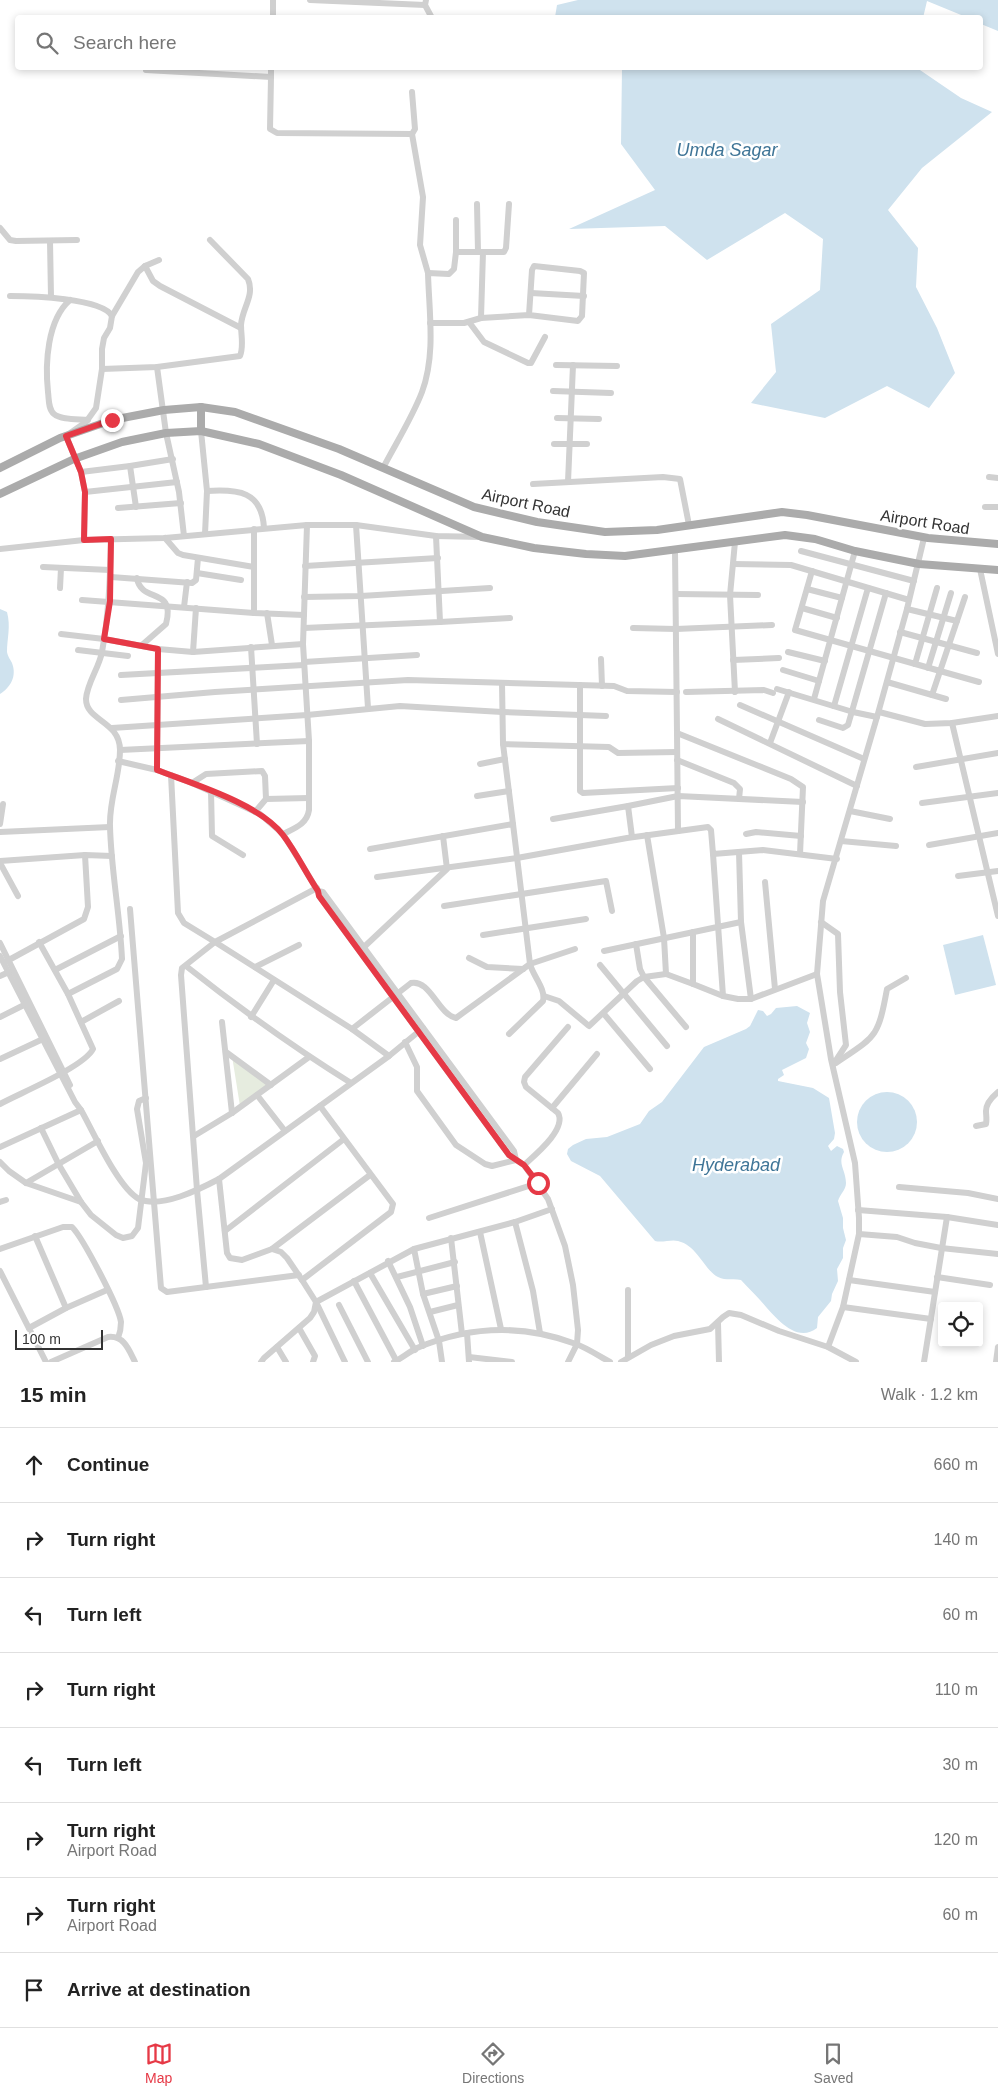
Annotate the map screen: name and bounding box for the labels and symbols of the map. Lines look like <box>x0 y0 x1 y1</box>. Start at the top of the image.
water label: Umda Sagar <box>676 140 779 160</box>
route end <box>101 409 124 432</box>
street label: Airport Road <box>480 485 572 521</box>
street label: Airport Road <box>879 507 971 537</box>
water label: Hyderabad <box>692 1155 781 1175</box>
route start <box>527 1172 550 1195</box>
scale bar <box>15 1327 102 1350</box>

